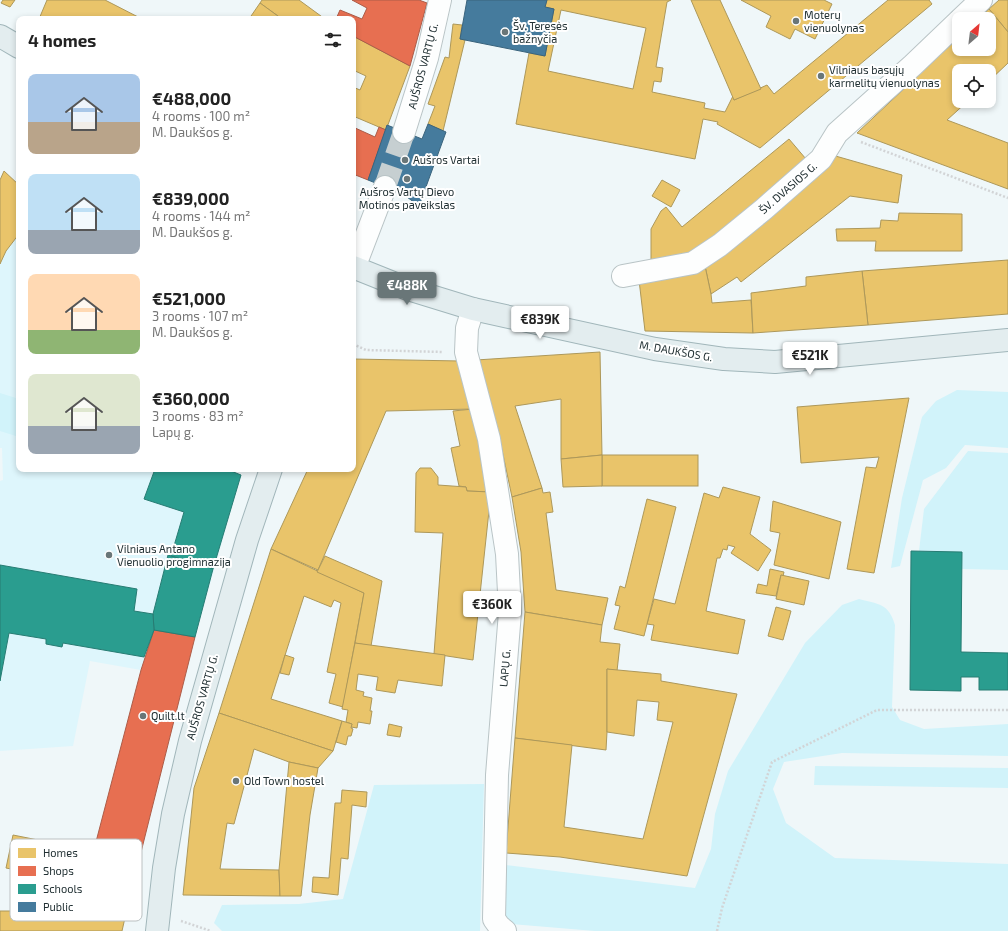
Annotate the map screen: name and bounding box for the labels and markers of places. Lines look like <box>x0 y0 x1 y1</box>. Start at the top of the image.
place label: Moterų vienuolynas <box>804 8 865 34</box>
marker: Moterų vienuolynas <box>791 16 801 26</box>
place label: Šv. Teresės bažnyčia <box>513 19 568 45</box>
marker: Šv. Teresės bažnyčia <box>500 27 510 37</box>
place label: Vilniaus basųjų karmelitų vienuolynas <box>829 63 940 89</box>
marker: Vilniaus basųjų karmelitų vienuolynas <box>816 71 826 81</box>
place label: Aušros Vartai <box>413 153 480 166</box>
marker: Aušros Vartai <box>400 155 410 165</box>
marker: Aušros Vartų Dievo Motinos paveikslas <box>402 174 412 184</box>
place label: Aušros Vartų Dievo Motinos paveikslas <box>359 185 456 211</box>
pin: €488K <box>379 272 435 306</box>
pin: €839K <box>512 306 568 340</box>
pin: €521K <box>782 342 838 376</box>
place label: Vilniaus Antano Vienuolio progimnazija <box>117 542 231 569</box>
marker: Vilniaus Antano Vienuolio progimnazija <box>104 550 114 560</box>
pin: €360K <box>464 591 520 625</box>
place label: Quilt.lt <box>151 709 185 723</box>
marker: Quilt.lt <box>138 711 148 721</box>
place label: Old Town hostel <box>244 774 325 787</box>
marker: Old Town hostel <box>231 776 241 786</box>

